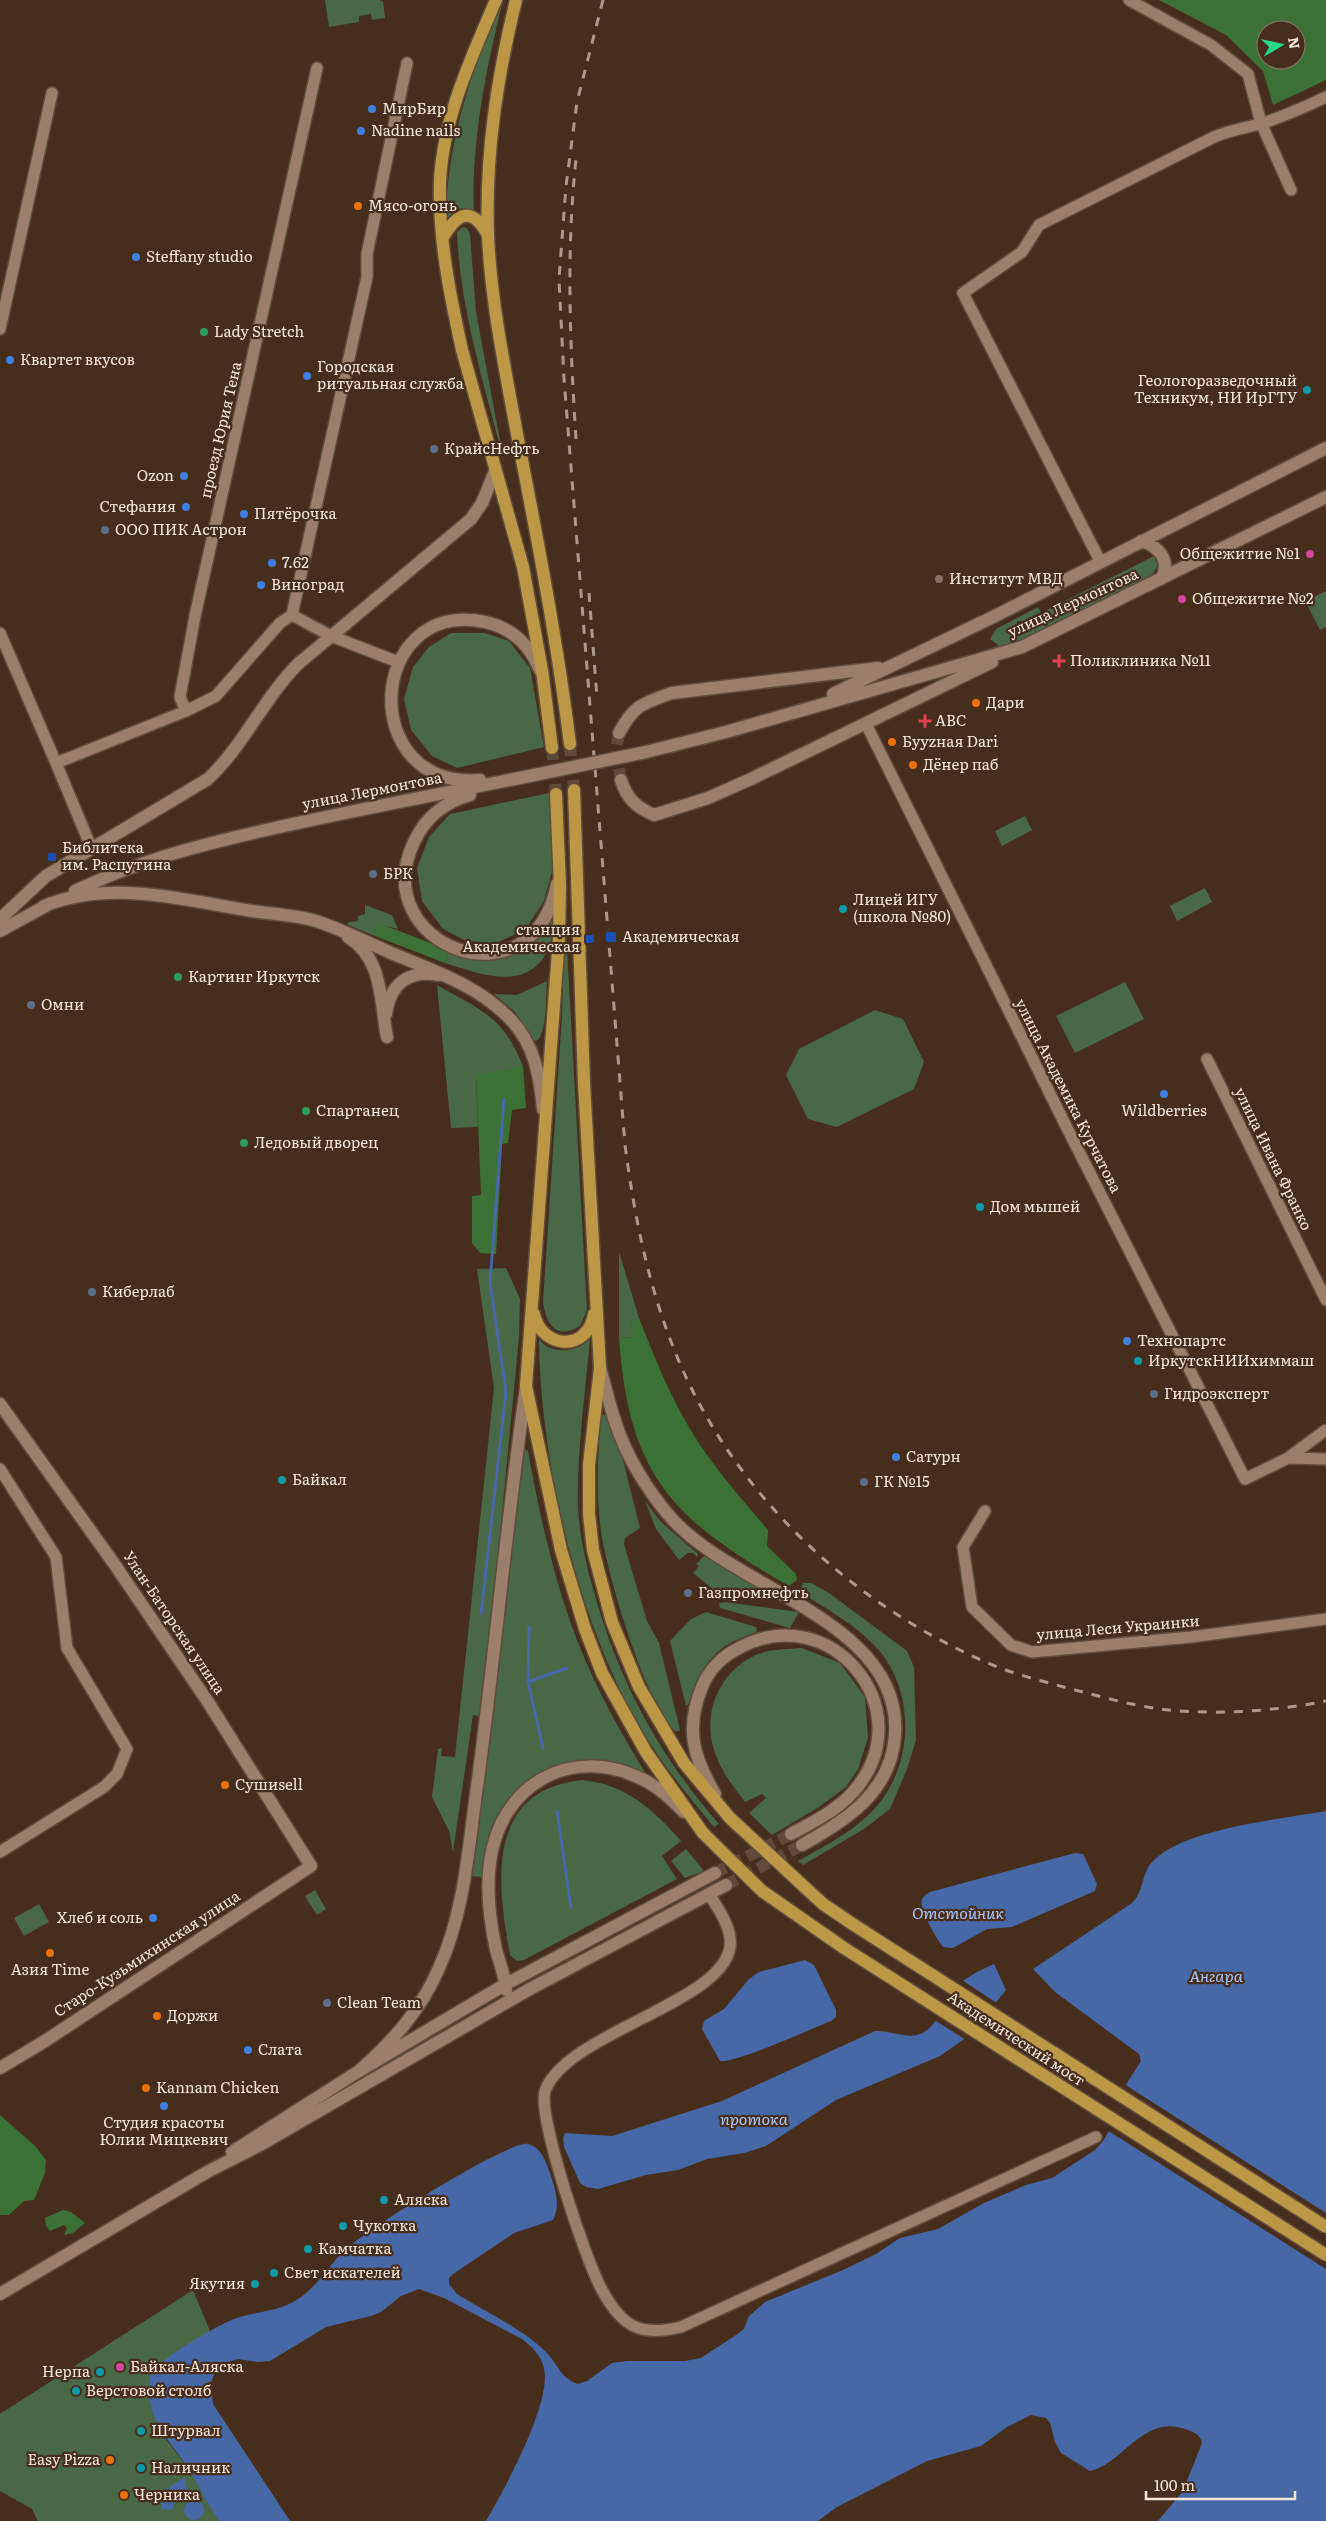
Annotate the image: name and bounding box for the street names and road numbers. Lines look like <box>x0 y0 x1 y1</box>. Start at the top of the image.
street label: проезд Юрия Тена <box>193 358 247 500</box>
street label: улица Лермонтова <box>1003 561 1142 642</box>
street label: улица Лермонтова <box>300 765 444 814</box>
street label: улица Академика Курчатова <box>1010 994 1129 1197</box>
street label: улица Ивана Франко <box>1230 1083 1319 1234</box>
street label: Улан-Баторская улица <box>119 1546 232 1699</box>
street label: улица Леси Украинки <box>1035 1608 1200 1645</box>
street label: Старо-Кузьмихинская улица <box>48 1883 245 2022</box>
street label: Академический мост <box>943 1985 1090 2091</box>

